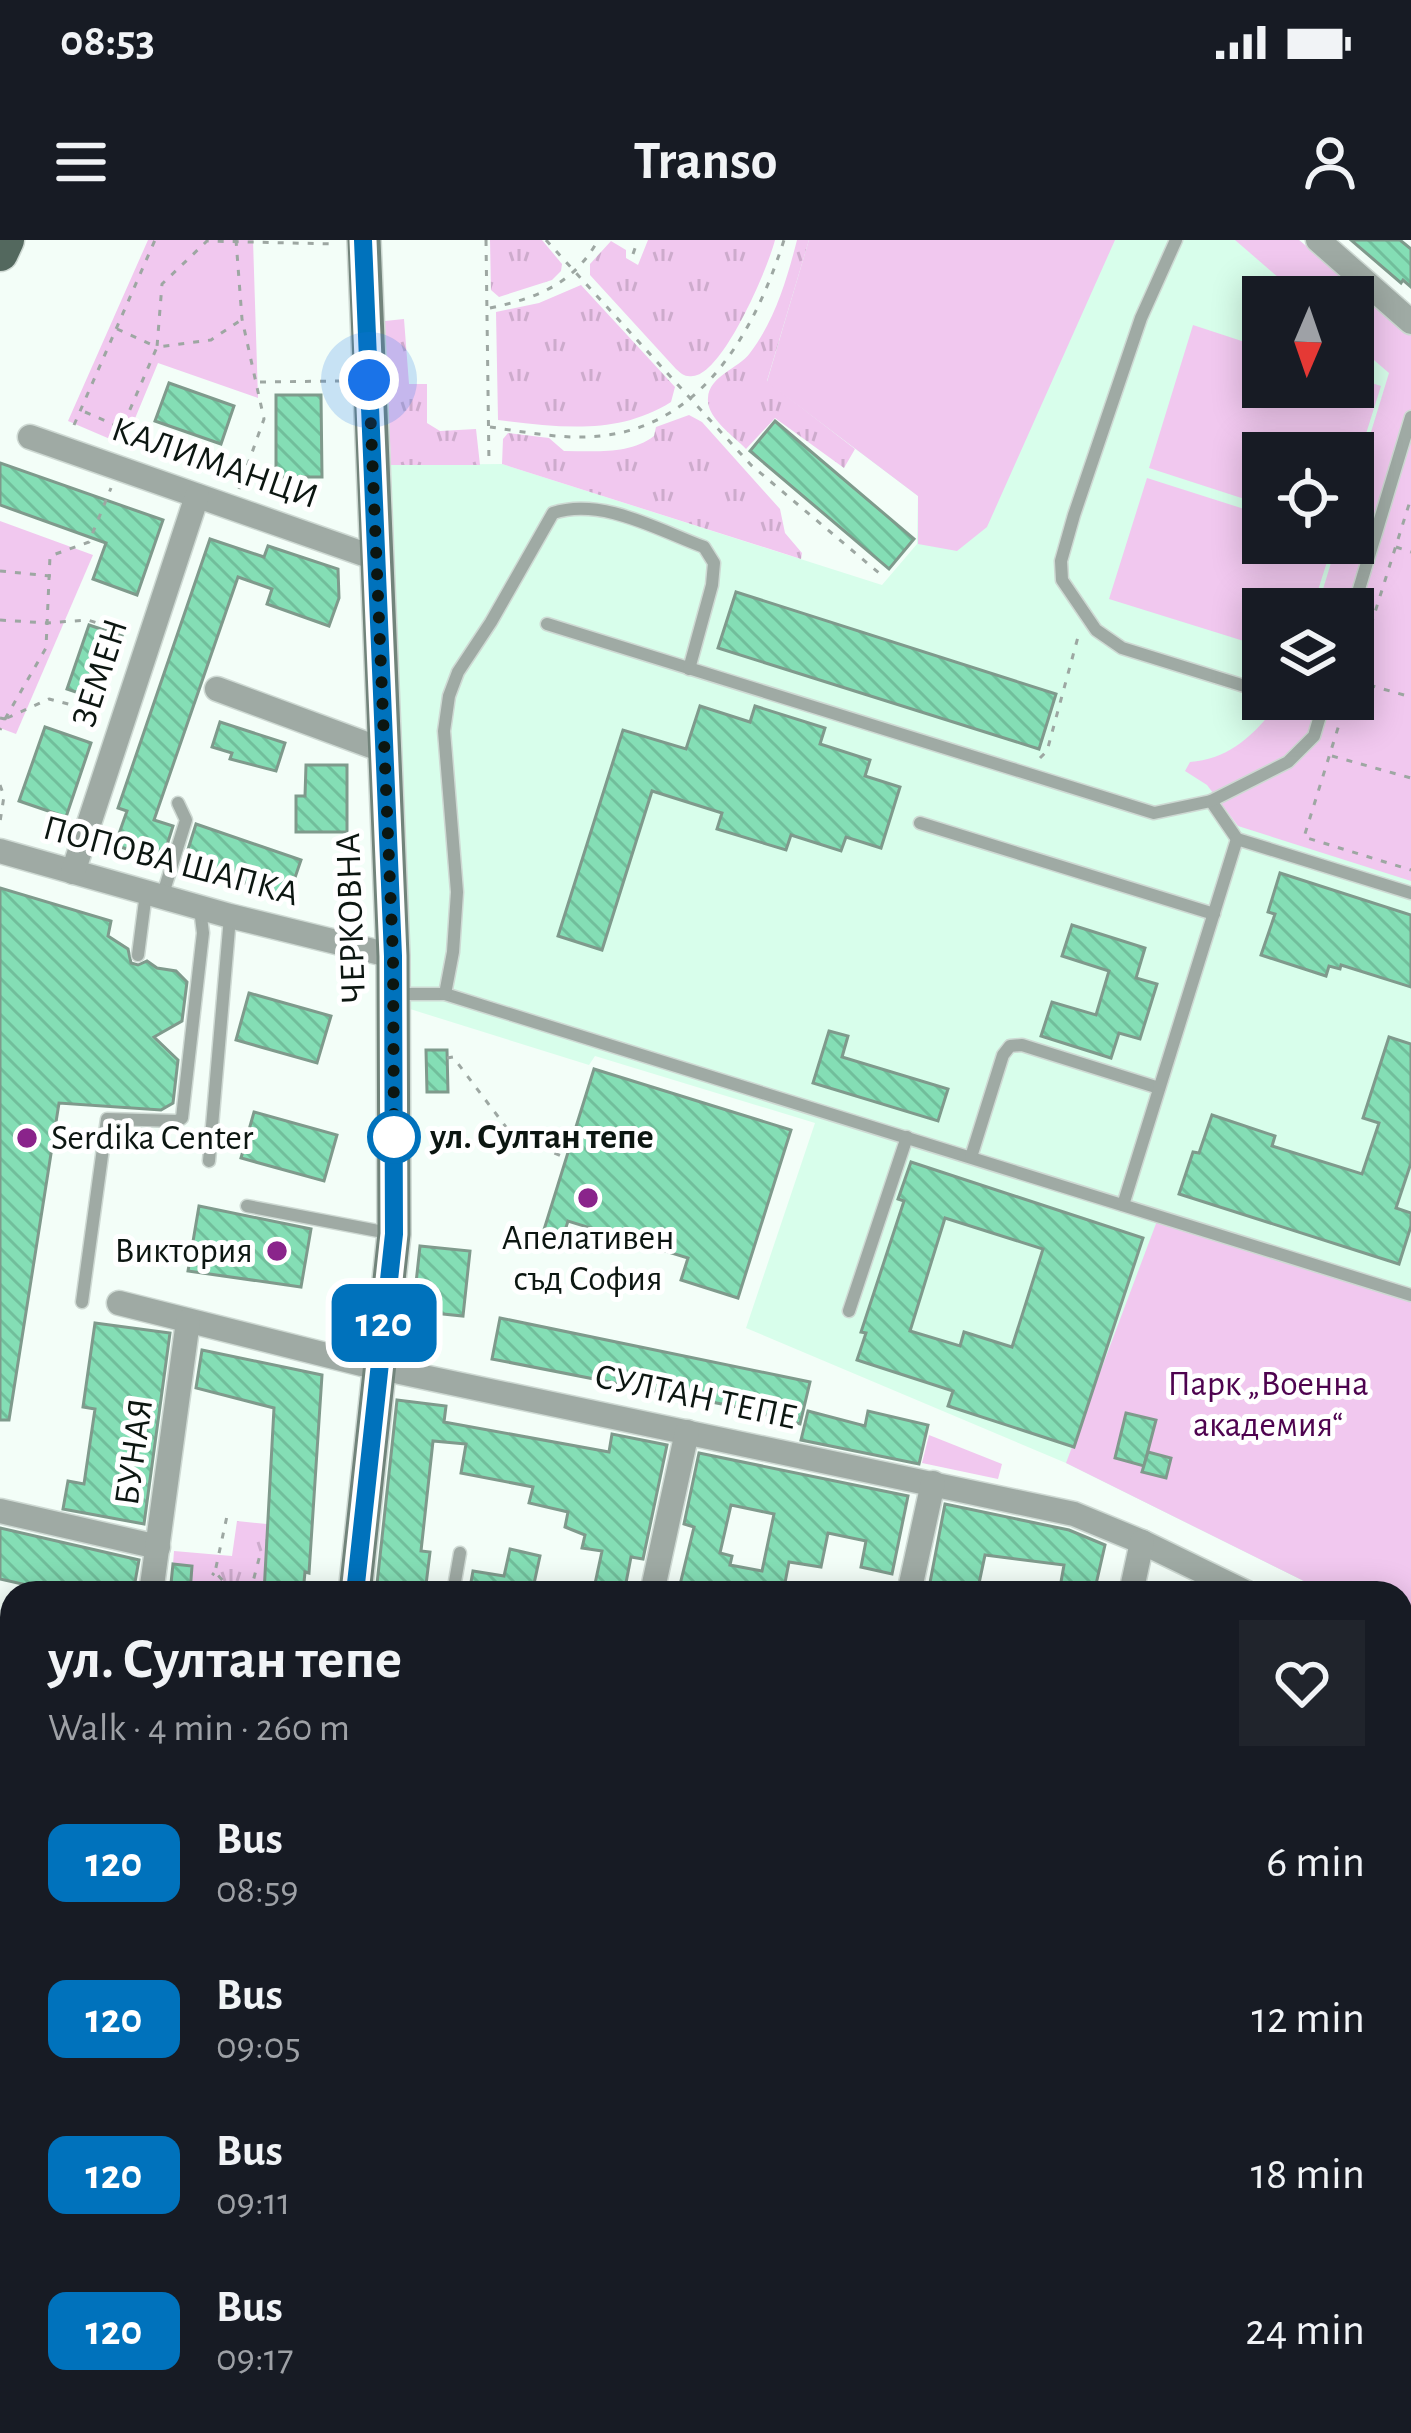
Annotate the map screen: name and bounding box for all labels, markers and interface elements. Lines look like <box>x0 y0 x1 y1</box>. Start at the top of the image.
text: 08:53 <box>60 19 155 64</box>
icon: menu <box>48 129 114 195</box>
icon: person <box>1297 129 1363 195</box>
text: Transo <box>634 135 777 189</box>
north arrow <box>1242 276 1374 408</box>
map controls <box>1242 276 1374 720</box>
your location <box>339 350 399 410</box>
street label: КАЛИМАНЦИ <box>107 411 323 515</box>
button: locate <box>1242 432 1374 564</box>
button: layers <box>1242 588 1374 720</box>
street label: ЗЕМЕН <box>66 614 134 732</box>
street label: ПОПОВА ШАПКА <box>39 810 303 912</box>
street label: ЧЕРКОВНА <box>330 832 372 1004</box>
marker: ул. Султан тепе <box>369 1112 419 1162</box>
place label: ул. Султан тепе <box>429 1119 654 1155</box>
place label: Serdika Center <box>51 1120 254 1156</box>
marker: Serdika Center <box>14 1125 40 1151</box>
marker: Апелативен съд София <box>575 1185 601 1211</box>
place label: Апелативен съд София <box>501 1220 675 1297</box>
place label: Виктория <box>114 1233 253 1269</box>
marker: Виктория <box>264 1238 290 1264</box>
line badge: 120 <box>315 1284 453 1362</box>
text: 120 <box>356 1302 412 1344</box>
street label: СУЛТАН ТЕПЕ <box>591 1358 801 1436</box>
park label: Парк „Военна академия“ <box>1167 1366 1369 1443</box>
street label: БУНАЯ <box>109 1396 159 1508</box>
button: heart <box>1239 1620 1365 1746</box>
text: ул. Султан тепе <box>48 1631 402 1688</box>
text: Walk · 4 min · 260 m <box>48 1709 350 1748</box>
text: Bus <box>216 1817 283 1862</box>
text: 6 min <box>1266 1840 1365 1885</box>
text: 120 <box>86 1842 142 1884</box>
text: 08:59 <box>216 1871 299 1910</box>
text: Bus <box>216 1973 283 2018</box>
text: 12 min <box>1252 1996 1365 2041</box>
text: 120 <box>86 1998 142 2040</box>
text: 09:05 <box>216 2027 301 2066</box>
text: Bus <box>216 2129 283 2174</box>
text: 18 min <box>1251 2152 1365 2197</box>
text: 120 <box>86 2154 142 2196</box>
text: 09:11 <box>216 2183 291 2222</box>
text: Bus <box>216 2285 283 2330</box>
text: 24 min <box>1245 2308 1365 2353</box>
text: 120 <box>86 2310 142 2352</box>
text: 09:17 <box>216 2339 294 2378</box>

